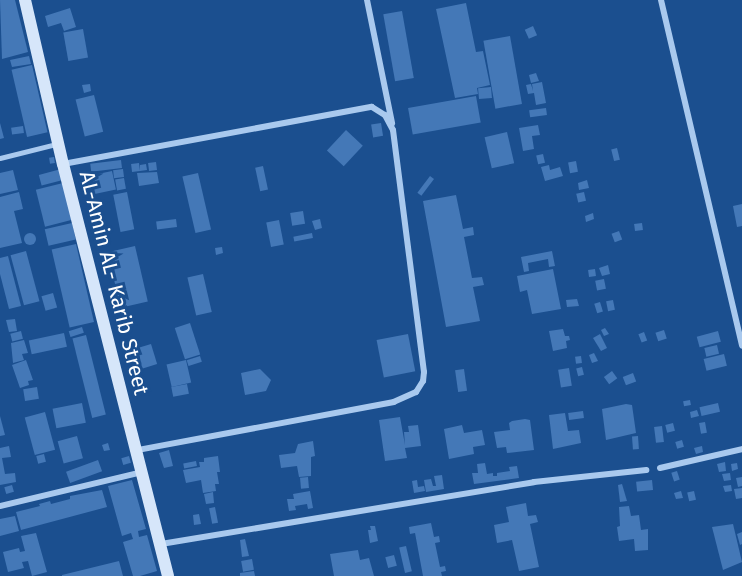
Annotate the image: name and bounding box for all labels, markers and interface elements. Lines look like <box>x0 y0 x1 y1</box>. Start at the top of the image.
street label: AL-Amin AL- Karib Street <box>74 169 154 397</box>

